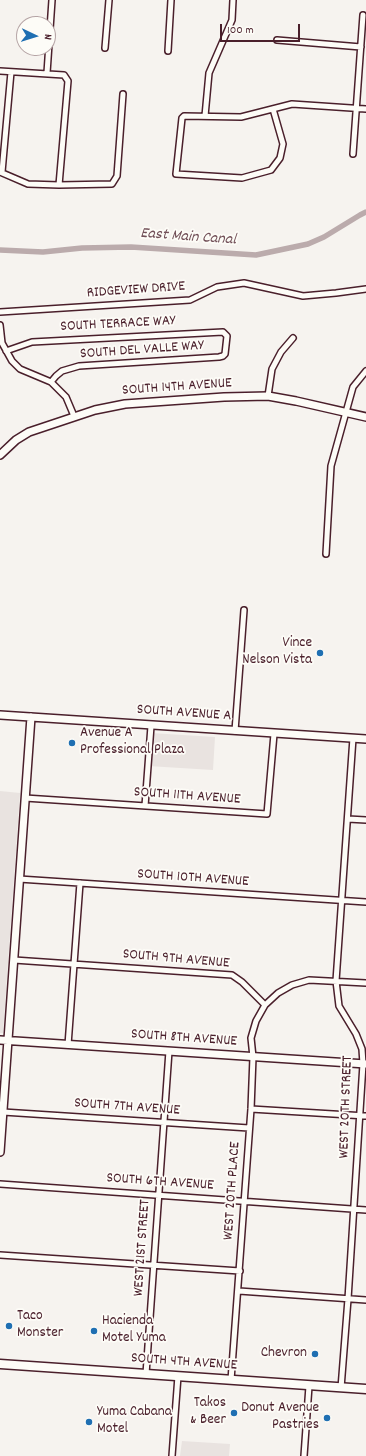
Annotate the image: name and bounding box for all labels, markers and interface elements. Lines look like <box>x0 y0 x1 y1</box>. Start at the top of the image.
north arrow <box>16 16 56 56</box>
scale bar <box>222 16 302 42</box>
text: 100 m <box>227 22 254 39</box>
text: N <box>39 33 55 40</box>
water label: East Main Canal <box>139 225 237 251</box>
street label: RIDGEVIEW DRIVE <box>86 279 186 303</box>
street label: SOUTH TERRACE WAY <box>60 313 176 337</box>
street label: SOUTH DEL VALLE WAY <box>80 338 204 364</box>
street label: SOUTH 14TH AVENUE <box>122 375 232 401</box>
place label: Vince Nelson Vista <box>242 635 312 670</box>
marker: Vince Nelson Vista <box>315 648 325 658</box>
street label: SOUTH AVENUE A <box>136 702 232 726</box>
place label: Avenue A Professional Plaza <box>80 725 184 760</box>
marker: Avenue A Professional Plaza <box>67 738 77 748</box>
street label: SOUTH 11TH AVENUE <box>133 784 241 810</box>
street label: SOUTH 10TH AVENUE <box>137 866 249 892</box>
street label: SOUTH 9TH AVENUE <box>122 946 230 974</box>
street label: SOUTH 8TH AVENUE <box>130 1026 238 1052</box>
street label: WEST 20TH STREET <box>336 1055 358 1159</box>
street label: SOUTH 7TH AVENUE <box>73 1095 181 1121</box>
street label: WEST 20TH PLACE <box>221 1141 245 1241</box>
street label: SOUTH 6TH AVENUE <box>106 1170 214 1196</box>
street label: WEST 21ST STREET <box>131 1199 155 1297</box>
place label: Taco Monster <box>17 1308 63 1343</box>
place label: Hacienda Motel Yuma <box>102 1313 166 1348</box>
marker: Taco Monster <box>4 1321 14 1331</box>
marker: Hacienda Motel Yuma <box>89 1326 99 1336</box>
place label: Chevron <box>261 1345 307 1363</box>
marker: Chevron <box>310 1349 320 1359</box>
street label: SOUTH 4TH AVENUE <box>130 1350 238 1376</box>
place label: Takos & Beer <box>190 1395 226 1430</box>
place label: Donut Avenue Pastries <box>241 1400 319 1435</box>
place label: Yuma Cabana Motel <box>97 1404 172 1439</box>
marker: Takos & Beer <box>229 1408 239 1418</box>
marker: Donut Avenue Pastries <box>322 1413 332 1423</box>
marker: Yuma Cabana Motel <box>84 1417 94 1427</box>

